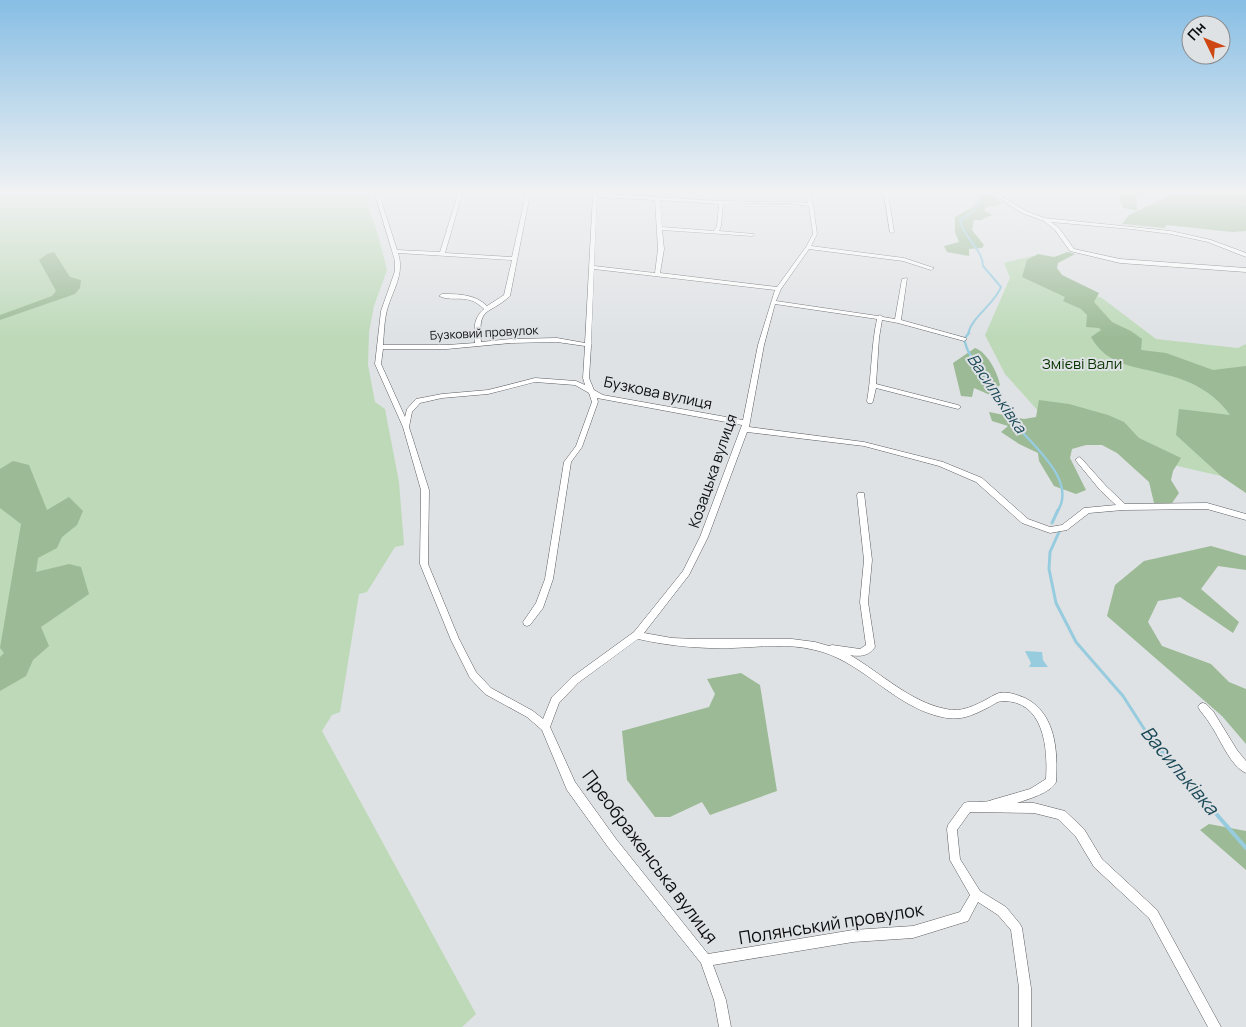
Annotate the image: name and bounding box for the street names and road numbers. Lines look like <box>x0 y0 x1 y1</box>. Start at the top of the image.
street label: Бузковий провулок <box>429 321 540 344</box>
street label: Бузкова вулиця <box>602 371 714 414</box>
street label: Козацька вулиця <box>683 411 742 531</box>
street label: Преображенська вулиця <box>578 765 724 948</box>
street label: Полянський провулок <box>737 896 926 949</box>

